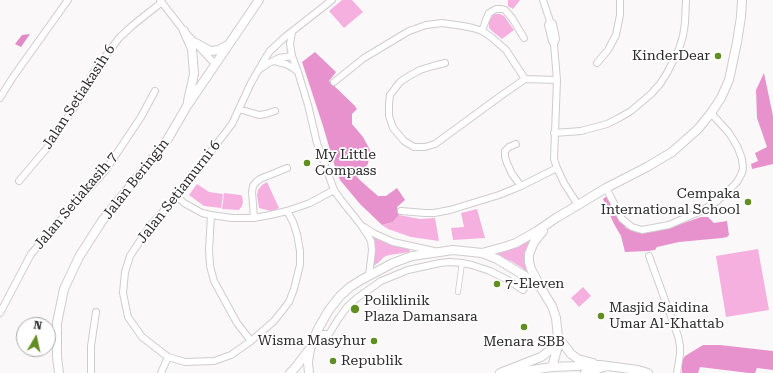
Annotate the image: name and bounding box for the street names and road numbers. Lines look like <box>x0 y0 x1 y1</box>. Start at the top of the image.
street label: Jalan Setiakasih 6 <box>39 42 119 152</box>
street label: Jalan Beringin <box>99 135 173 223</box>
street label: Jalan Setiamurni 6 <box>134 137 224 247</box>
street label: Jalan Setiakasih 7 <box>31 149 121 253</box>

